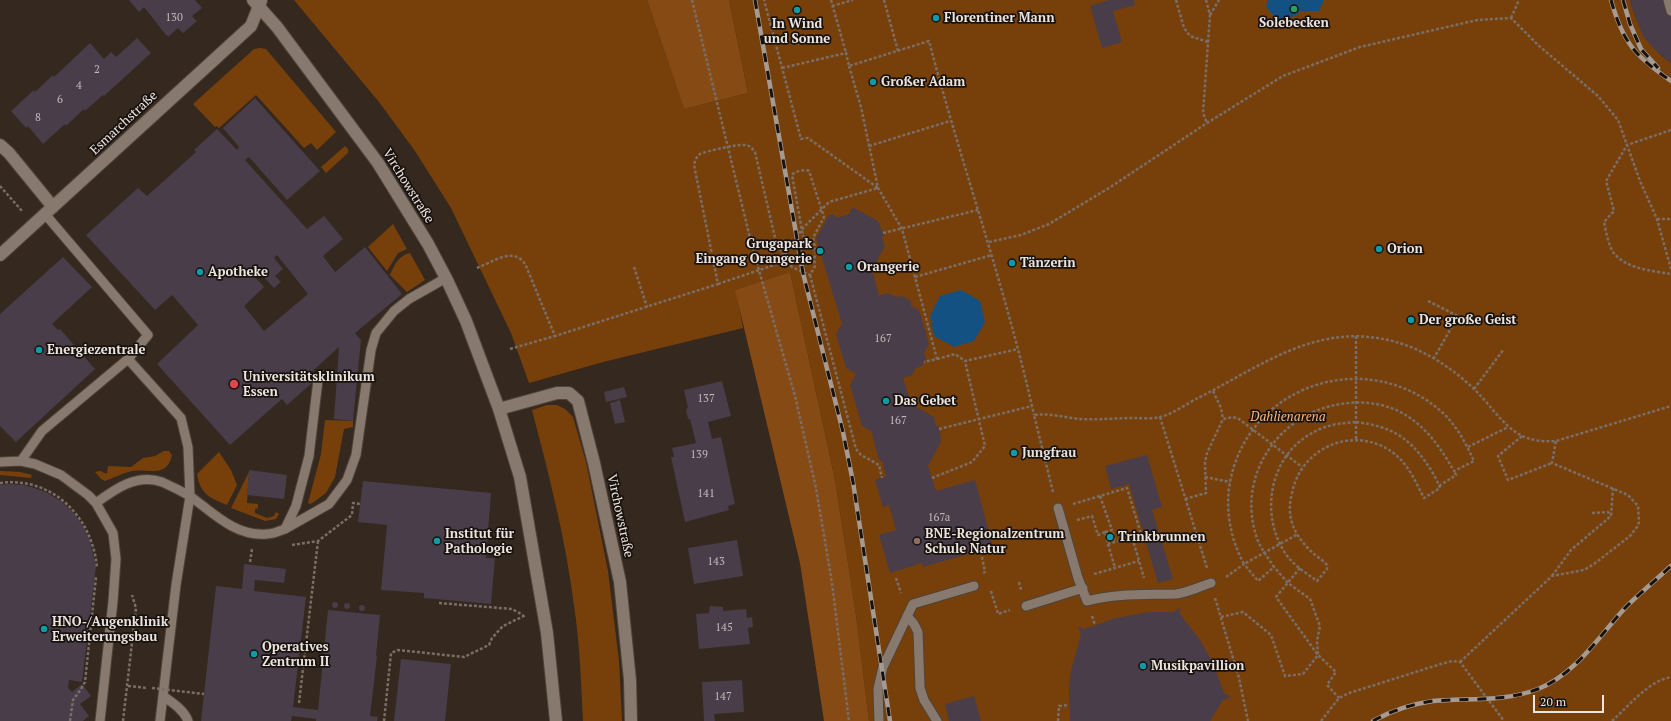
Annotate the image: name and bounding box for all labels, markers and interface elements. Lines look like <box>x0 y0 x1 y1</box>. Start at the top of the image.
marker: Solebecken <box>1289 4 1299 14</box>
marker: In Wind und Sonne <box>792 5 802 15</box>
place label: Florentiner Mann <box>944 10 1055 26</box>
house number: 130 <box>165 11 183 25</box>
marker: Florentiner Mann <box>931 13 941 23</box>
place label: Solebecken <box>1259 15 1329 31</box>
place label: In Wind und Sonne <box>764 16 830 47</box>
house number: 2 <box>94 63 100 77</box>
place label: Großer Adam <box>881 74 965 90</box>
marker: Großer Adam <box>868 77 878 87</box>
house number: 4 <box>76 79 82 93</box>
street label: Esmarchstraße <box>87 88 161 158</box>
house number: 6 <box>57 93 63 107</box>
house number: 8 <box>35 111 41 125</box>
street label: Virchowstraße <box>379 146 437 226</box>
place label: Grugapark Eingang Orangerie <box>695 236 812 267</box>
place label: Orion <box>1387 241 1423 257</box>
marker: Orion <box>1374 244 1384 254</box>
marker: Grugapark Eingang Orangerie <box>815 246 825 256</box>
place label: Tänzerin <box>1020 255 1076 271</box>
marker: Tänzerin <box>1007 258 1017 268</box>
place label: Orangerie <box>857 259 919 275</box>
marker: Orangerie <box>844 262 854 272</box>
place label: Apotheke <box>208 264 268 280</box>
marker: Apotheke <box>195 267 205 277</box>
place label: Der große Geist <box>1419 312 1516 328</box>
marker: Der große Geist <box>1406 315 1416 325</box>
house number: 167 <box>874 332 892 346</box>
place label: Energiezentrale <box>47 342 146 358</box>
marker: Energiezentrale <box>34 345 44 355</box>
place label: Universitätsklinikum Essen <box>243 369 375 400</box>
marker: Universitätsklinikum Essen <box>228 378 240 390</box>
house number: 137 <box>697 392 715 406</box>
place label: Das Gebet <box>894 393 956 409</box>
marker: Das Gebet <box>881 396 891 406</box>
park label: Dahlienarena <box>1250 409 1326 425</box>
house number: 167 <box>889 414 907 428</box>
place label: Jungfrau <box>1022 445 1076 461</box>
house number: 139 <box>690 448 708 462</box>
marker: Jungfrau <box>1009 448 1019 458</box>
street label: Virchowstraße <box>604 473 636 559</box>
house number: 141 <box>697 487 715 501</box>
house number: 167a <box>928 511 950 525</box>
place label: Institut für Pathologie <box>445 526 514 557</box>
place label: BNE-Regionalzentrum Schule Natur <box>925 526 1064 557</box>
place label: Trinkbrunnen <box>1118 529 1206 545</box>
marker: Trinkbrunnen <box>1105 532 1115 542</box>
marker: Institut für Pathologie <box>432 536 442 546</box>
marker: BNE-Regionalzentrum Schule Natur <box>912 536 922 546</box>
house number: 143 <box>707 555 725 569</box>
place label: HNO-/Augenklinik Erweiterungsbau <box>52 614 168 645</box>
house number: 145 <box>715 621 733 635</box>
marker: HNO-/Augenklinik Erweiterungsbau <box>39 624 49 634</box>
place label: Operatives Zentrum II <box>262 639 329 670</box>
marker: Operatives Zentrum II <box>249 649 259 659</box>
place label: Musikpavillion <box>1151 658 1244 674</box>
marker: Musikpavillion <box>1138 661 1148 671</box>
scale bar <box>1535 687 1606 713</box>
house number: 147 <box>714 690 732 704</box>
text: 20 m <box>1540 694 1566 709</box>

